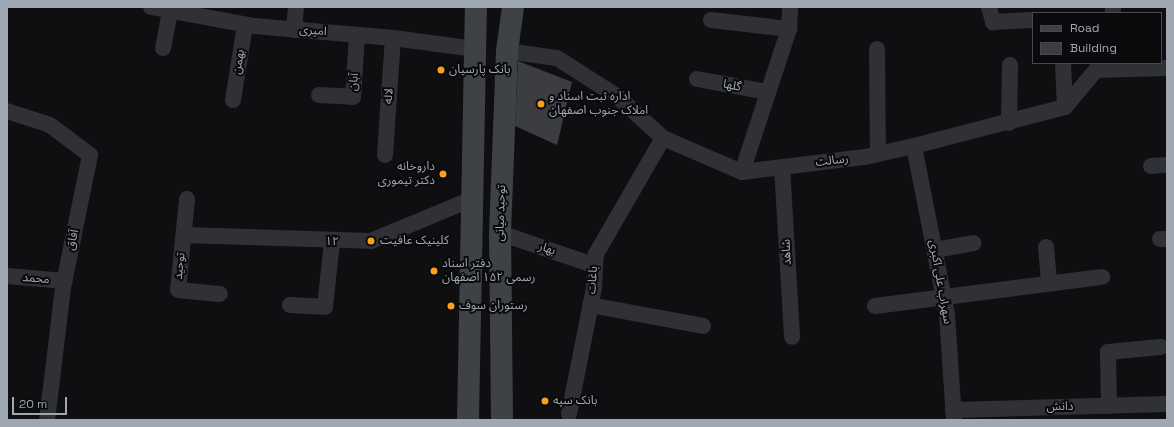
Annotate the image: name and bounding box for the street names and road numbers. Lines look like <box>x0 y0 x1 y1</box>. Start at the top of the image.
street label: امیری <box>299 23 327 39</box>
street label: بهمن <box>230 49 248 75</box>
street label: آبان <box>346 72 362 92</box>
street label: گلها <box>722 77 742 95</box>
street label: لاله <box>381 88 397 104</box>
street label: رسالت <box>815 152 849 170</box>
street label: توحید میانی <box>493 184 509 242</box>
street label: آفاق <box>64 228 82 252</box>
street label: ۱۲ <box>325 234 339 250</box>
street label: بهار <box>537 239 557 259</box>
street label: شاهد <box>779 239 795 265</box>
street label: سهراب علی اکبری <box>926 239 954 325</box>
street label: توحید <box>171 252 189 280</box>
street label: باغات <box>585 265 601 295</box>
street label: محمد <box>22 271 50 287</box>
street label: دانش <box>1046 400 1074 414</box>

